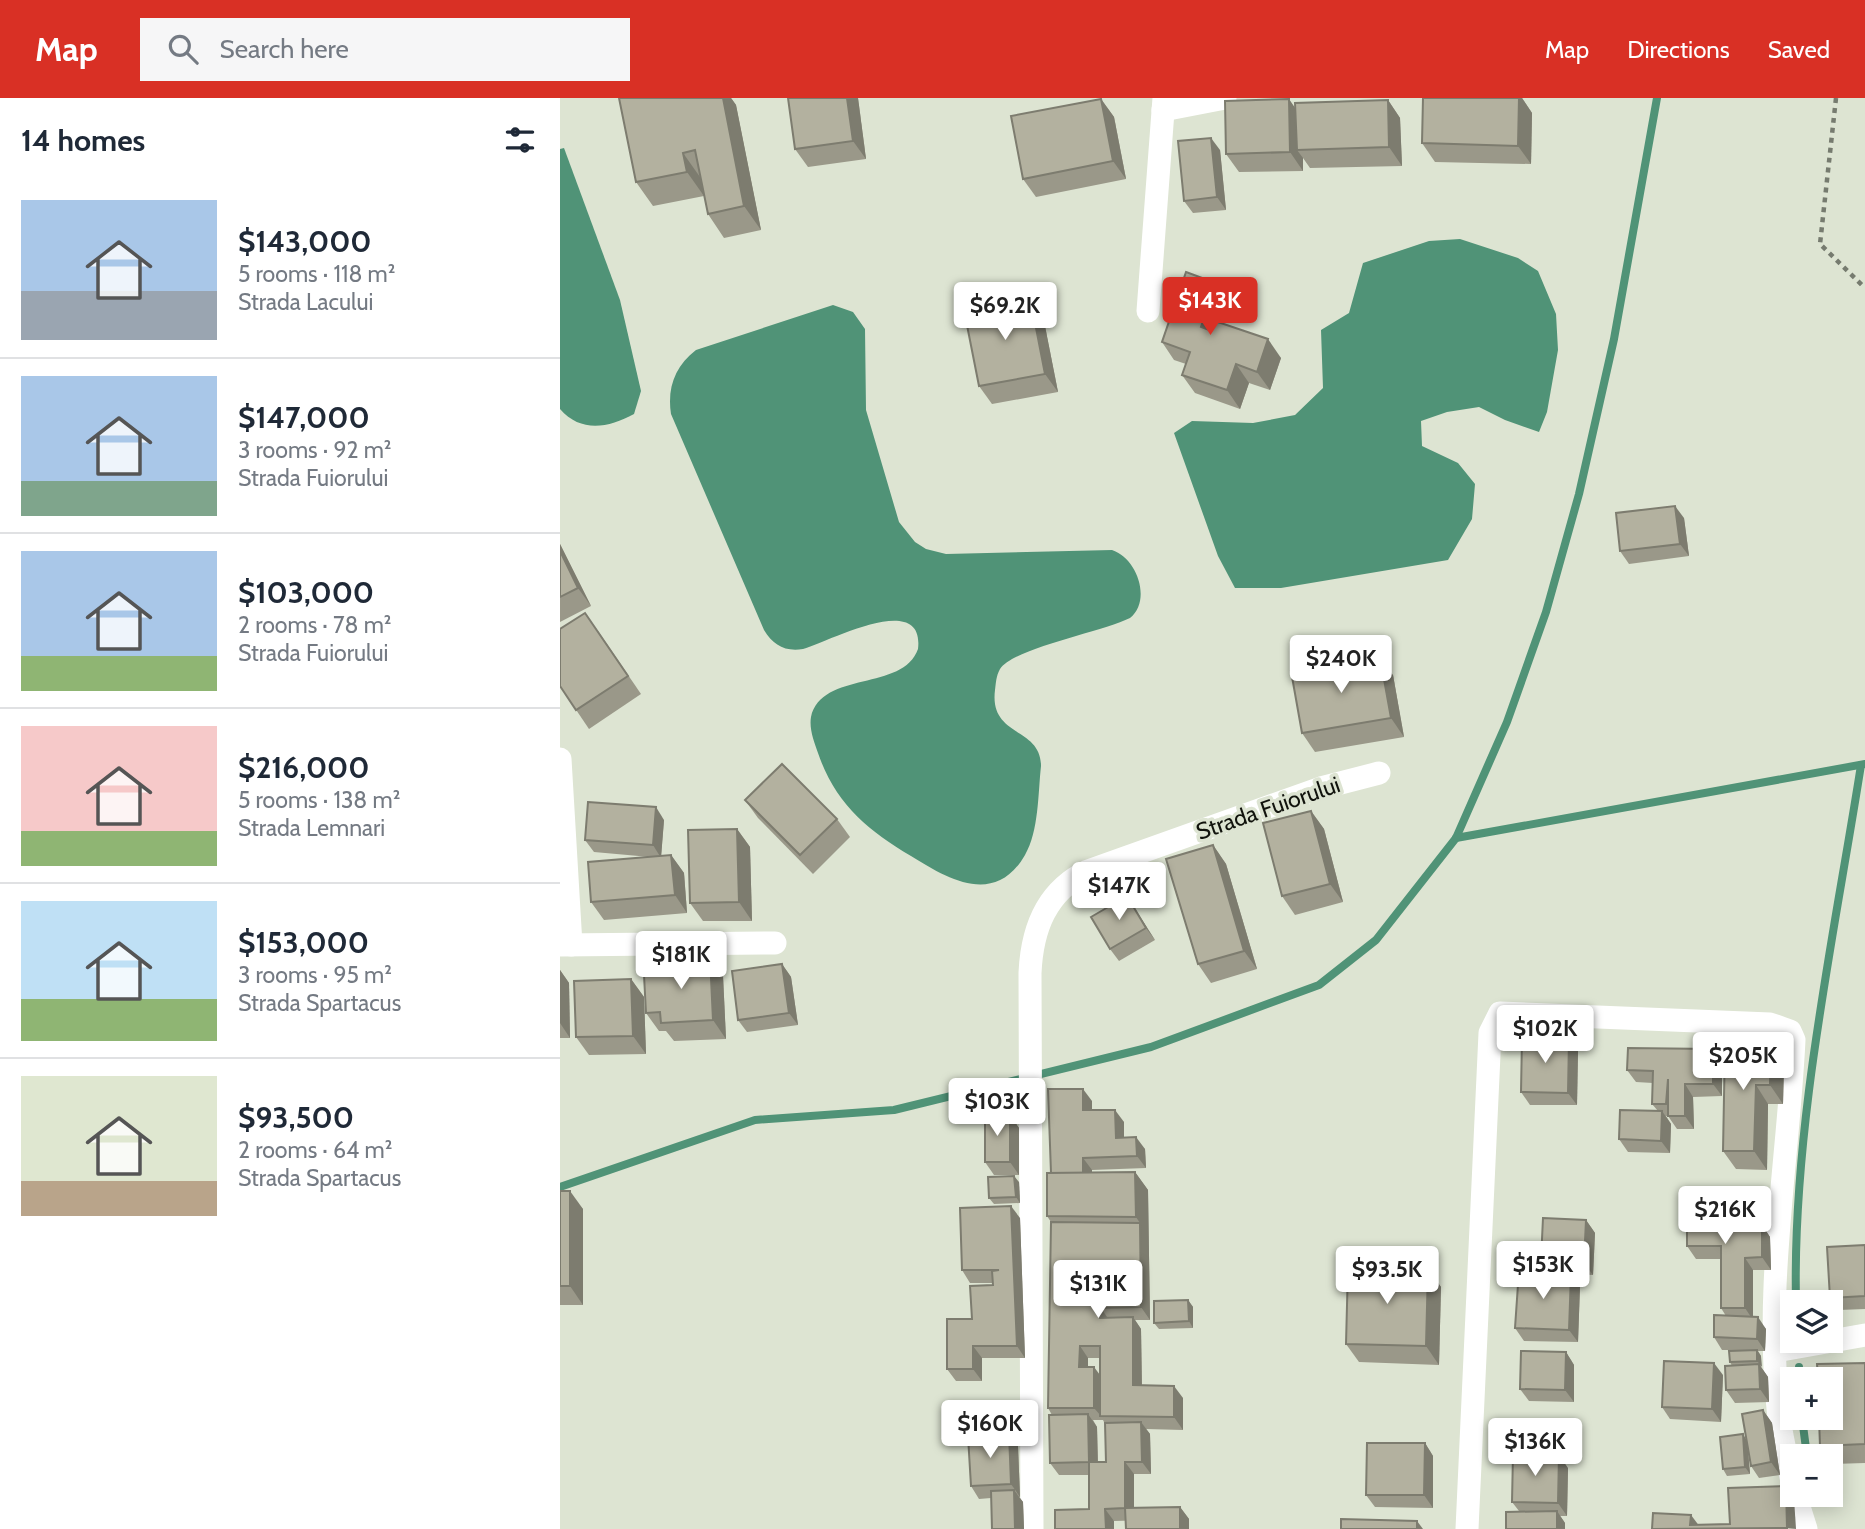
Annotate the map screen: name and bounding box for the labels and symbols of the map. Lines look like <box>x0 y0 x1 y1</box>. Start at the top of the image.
pin: $143K <box>1161 278 1259 337</box>
pin: $69.2K <box>948 282 1062 342</box>
pin: $240K <box>1292 636 1390 695</box>
street label: Strada Fuiorului <box>1192 770 1344 846</box>
pin: $147K <box>1070 862 1168 922</box>
pin: $181K <box>632 932 730 991</box>
pin: $102K <box>1496 1006 1594 1065</box>
pin: $205K <box>1694 1032 1792 1092</box>
pin: $103K <box>948 1079 1046 1138</box>
pin: $216K <box>1676 1186 1774 1246</box>
pin: $153K <box>1494 1242 1592 1301</box>
pin: $93.5K <box>1330 1246 1444 1306</box>
pin: $131K <box>1049 1260 1147 1320</box>
pin: $160K <box>941 1400 1039 1460</box>
pin: $136K <box>1486 1418 1584 1478</box>

